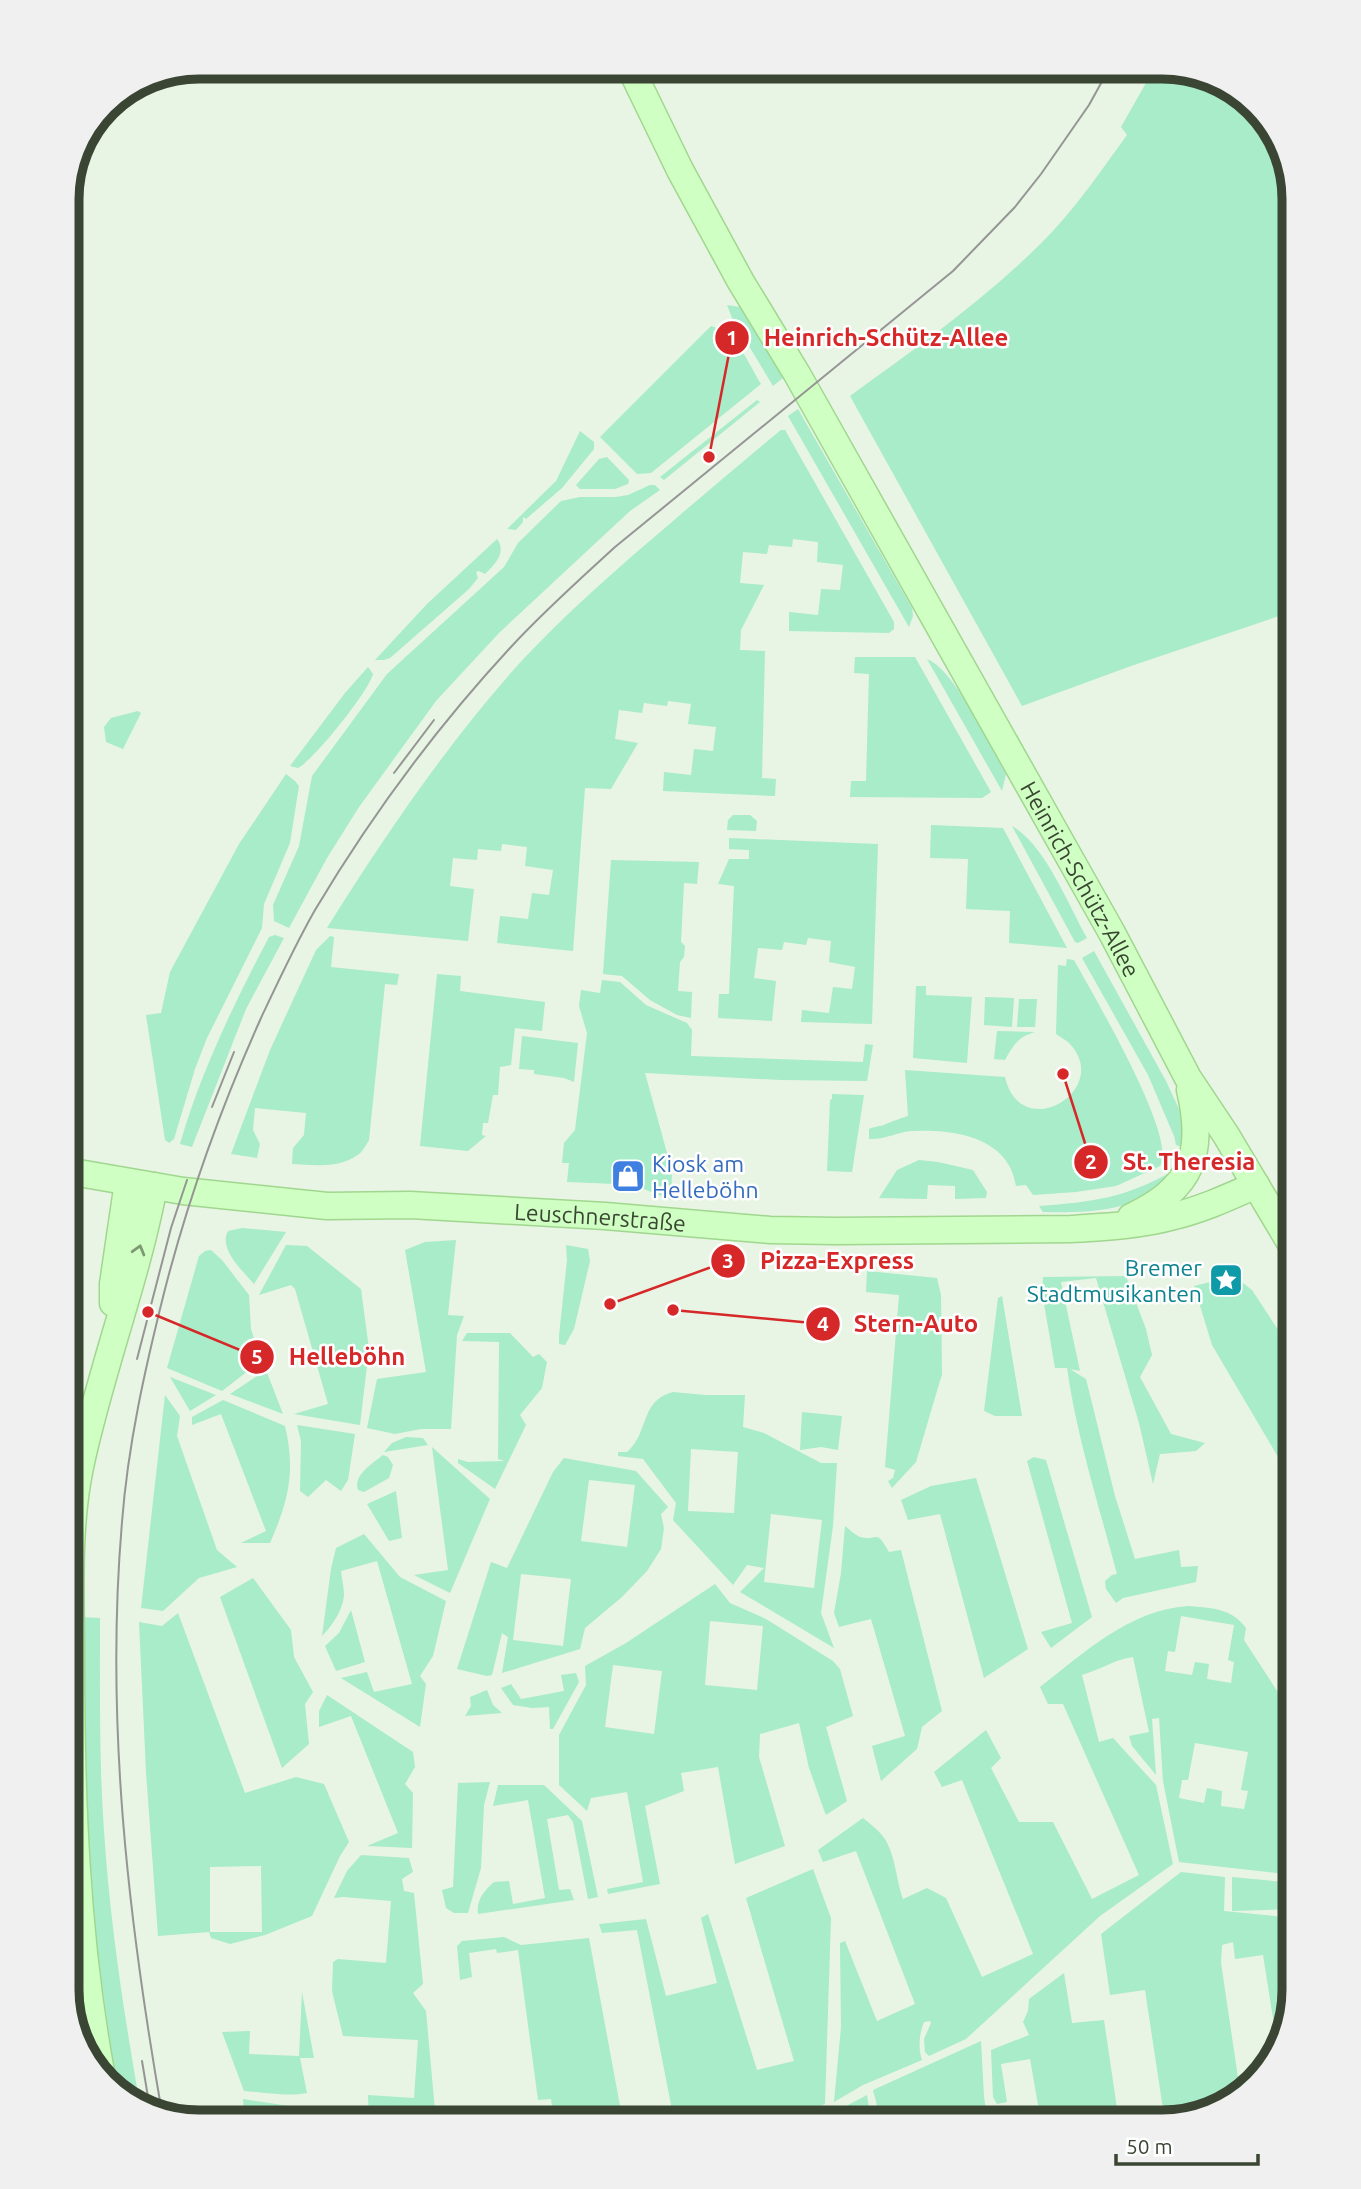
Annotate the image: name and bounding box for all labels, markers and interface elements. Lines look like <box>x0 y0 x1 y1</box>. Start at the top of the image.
callout: Heinrich-Schütz-Allee <box>714 315 1022 360</box>
text: Heinrich-Schütz-Allee <box>764 324 1008 351</box>
text: 1 <box>726 325 738 349</box>
street label: Heinrich-Schütz-Allee <box>1016 777 1145 981</box>
callout: St. Theresia <box>1074 1139 1270 1184</box>
text: St. Theresia <box>1123 1148 1255 1175</box>
text: 2 <box>1085 1149 1097 1173</box>
place label: Kiosk am Helleböhn <box>652 1151 759 1202</box>
shop icon: Kiosk am Helleböhn <box>609 1157 647 1195</box>
street label: Leuschnerstraße <box>514 1198 687 1235</box>
callout: Pizza-Express <box>711 1239 928 1284</box>
one-way arrow <box>131 1245 146 1257</box>
text: Pizza-Express <box>760 1247 914 1274</box>
text: 3 <box>722 1248 734 1272</box>
place label: Bremer Stadtmusikanten <box>1027 1255 1202 1306</box>
place icon: Bremer Stadtmusikanten <box>1207 1261 1245 1299</box>
callout: Stern-Auto <box>805 1302 993 1347</box>
text: Stern-Auto <box>854 1310 978 1337</box>
text: 4 <box>817 1311 829 1335</box>
callout: Helleböhn <box>239 1334 419 1379</box>
text: Helleböhn <box>289 1343 405 1370</box>
text: 5 <box>251 1344 263 1368</box>
scale bar <box>1116 2122 1258 2166</box>
text: 50 m <box>1126 2134 1173 2158</box>

